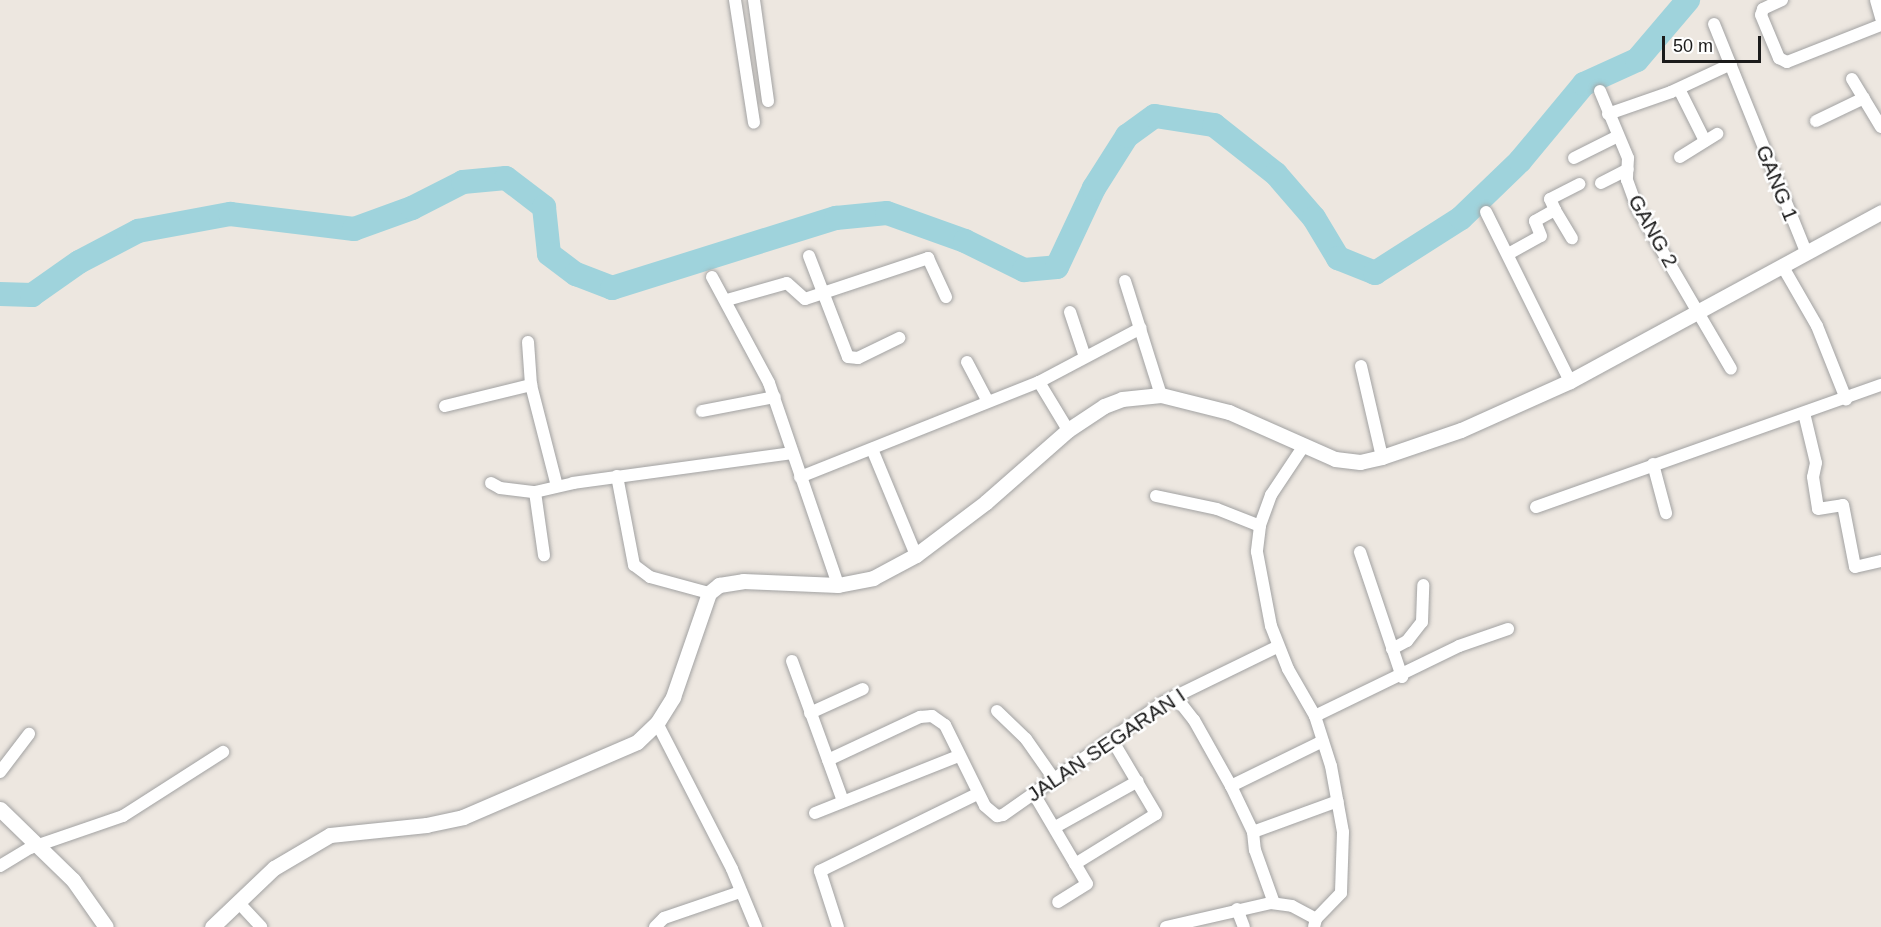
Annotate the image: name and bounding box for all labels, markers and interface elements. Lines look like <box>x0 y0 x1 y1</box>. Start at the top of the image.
scale bar <box>1665 24 1764 62</box>
text: 50 m <box>1673 36 1713 56</box>
street label: GANG 1 <box>1750 141 1804 225</box>
street label: GANG 2 <box>1623 190 1683 272</box>
street label: JALAN SEGARAN I <box>1022 683 1190 807</box>

